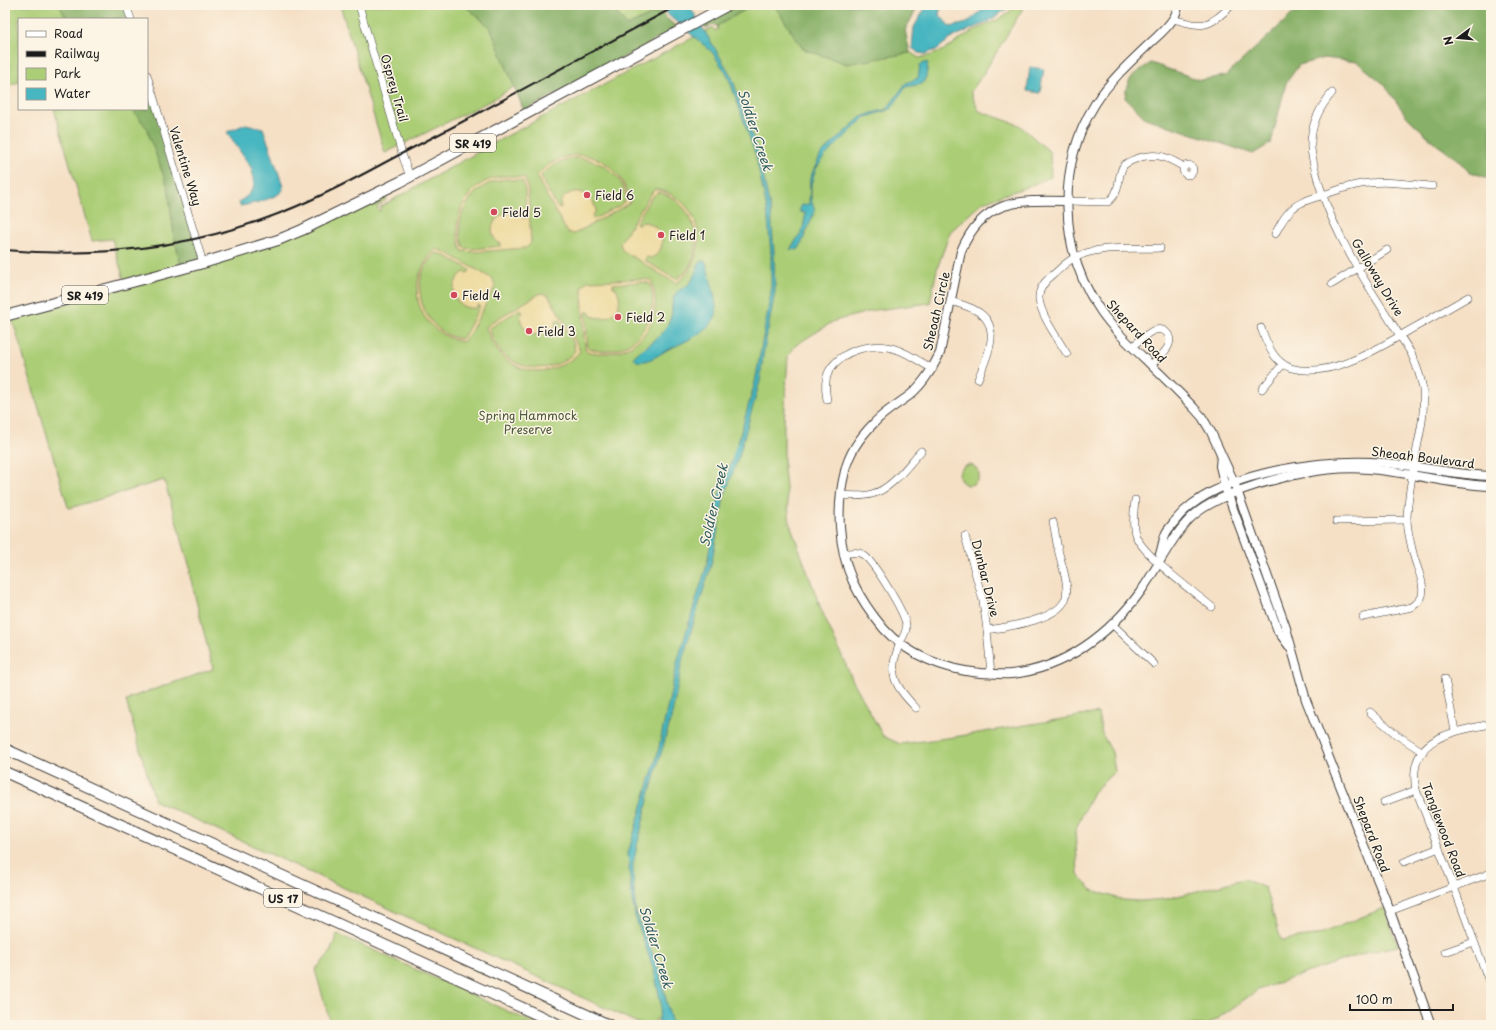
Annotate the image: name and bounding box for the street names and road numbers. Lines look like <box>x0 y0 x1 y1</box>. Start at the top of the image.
street label: Osprey Trail <box>377 52 413 124</box>
street label: Valentine Way <box>165 124 207 208</box>
road number: SR 419 <box>450 134 496 152</box>
street label: Galloway Drive <box>1348 235 1408 319</box>
street label: Sheoah Circle <box>918 269 954 352</box>
road number: SR 419 <box>62 286 108 304</box>
street label: Shepard Road <box>1103 295 1171 367</box>
street label: Sheoah Boulevard <box>1370 442 1476 472</box>
street label: Dunbar Drive <box>968 537 1004 619</box>
street label: Tanglewood Road <box>1418 780 1470 880</box>
street label: Shepard Road <box>1349 793 1395 875</box>
road number: US 17 <box>264 889 302 907</box>

